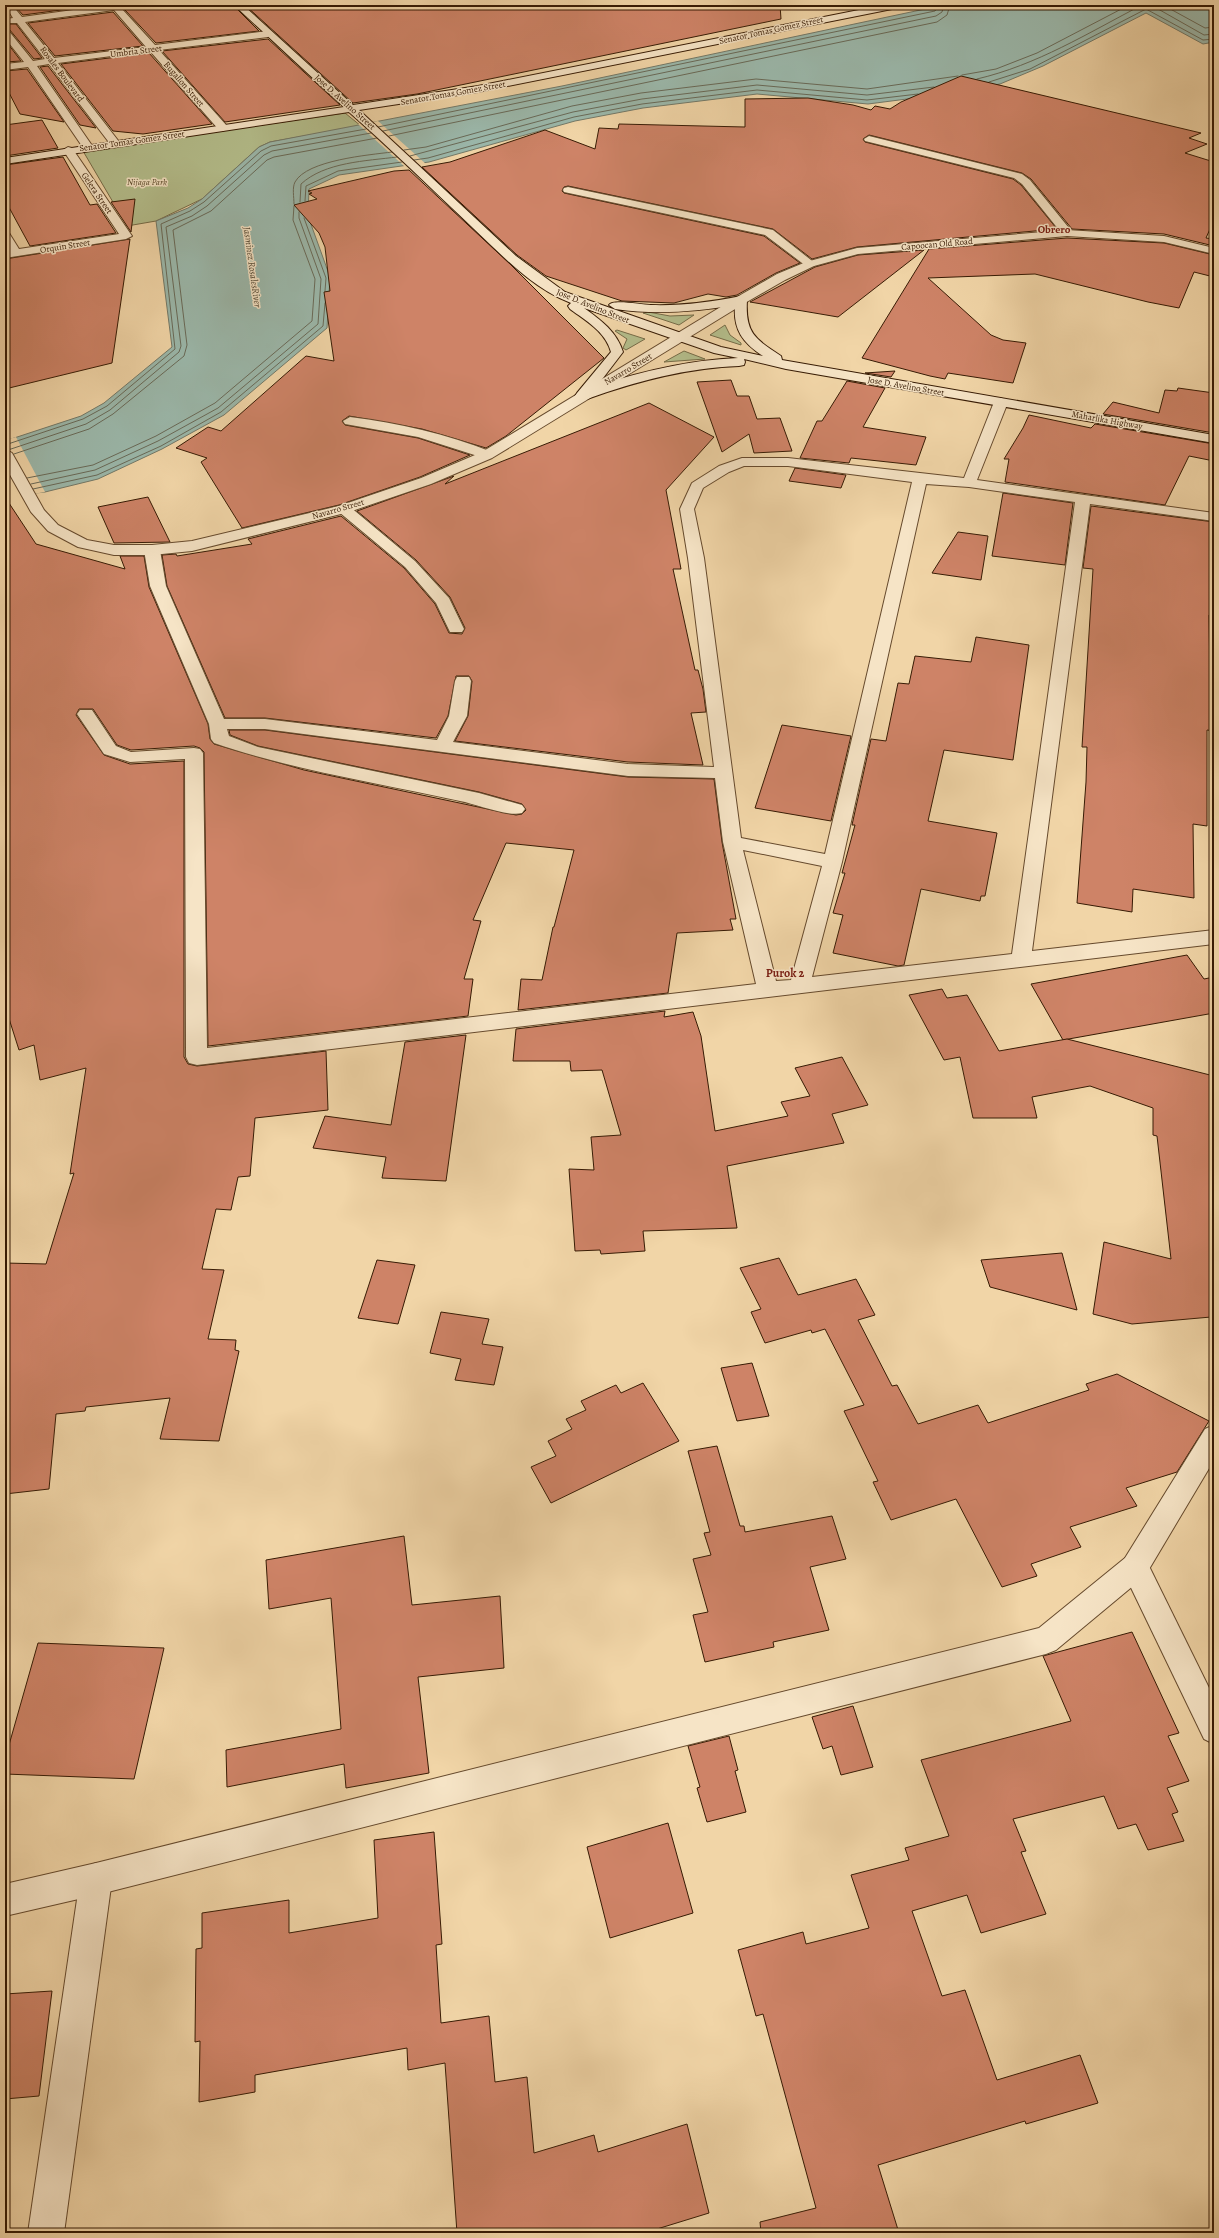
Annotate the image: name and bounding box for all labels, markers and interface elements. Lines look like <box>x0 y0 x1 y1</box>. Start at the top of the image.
street label: Senator Tomas Gomez Street <box>718 13 824 47</box>
street label: Umbria Street <box>109 42 163 60</box>
street label: Rosales Boulevard <box>37 44 87 104</box>
street label: Bugallon Street <box>161 59 207 109</box>
street label: Jose D. Avelino Street <box>312 72 378 132</box>
street label: Senator Tomas Gomez Street <box>400 78 506 108</box>
street label: Senator Tomas Gomez Street <box>79 128 185 154</box>
street label: Gelera Street <box>79 170 115 216</box>
park label: Nijaga Park <box>127 176 167 188</box>
district label: Obrero <box>1038 222 1071 237</box>
water label: Jasminez RosalesRiver <box>240 225 265 309</box>
street label: Capoocan Old Road <box>901 235 974 253</box>
street label: Orquin Street <box>39 236 91 256</box>
street label: Jose D. Avelino Street <box>555 286 631 326</box>
street label: Navarro Street <box>602 350 654 388</box>
street label: Jose D. Avelino Street <box>867 373 945 399</box>
street label: Maharlika Highway <box>1071 408 1144 432</box>
street label: Navarro Street <box>311 496 365 522</box>
district label: Purok 2 <box>766 965 804 981</box>

